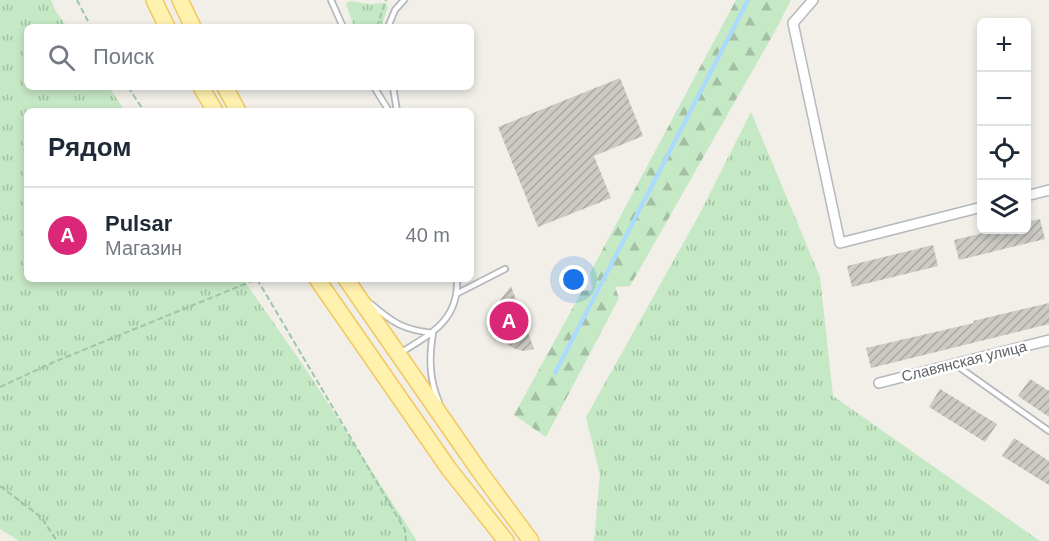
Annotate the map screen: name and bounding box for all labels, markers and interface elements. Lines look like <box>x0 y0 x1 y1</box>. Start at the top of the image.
map controls <box>977 18 1031 234</box>
button: + <box>977 18 1031 72</box>
search box <box>24 24 474 90</box>
icon: search <box>45 41 78 74</box>
text: Поиск <box>93 44 154 69</box>
button: − <box>977 72 1031 126</box>
button: locate <box>977 126 1031 180</box>
text: Рядом <box>48 132 131 162</box>
button: layers <box>977 180 1031 234</box>
text: Pulsar <box>105 211 172 236</box>
text: A <box>60 224 75 246</box>
text: 40 m <box>406 224 450 246</box>
text: Магазин <box>105 237 182 259</box>
your location <box>559 265 588 294</box>
pin: A <box>490 298 528 344</box>
street label: Славянская улица <box>900 337 1029 385</box>

